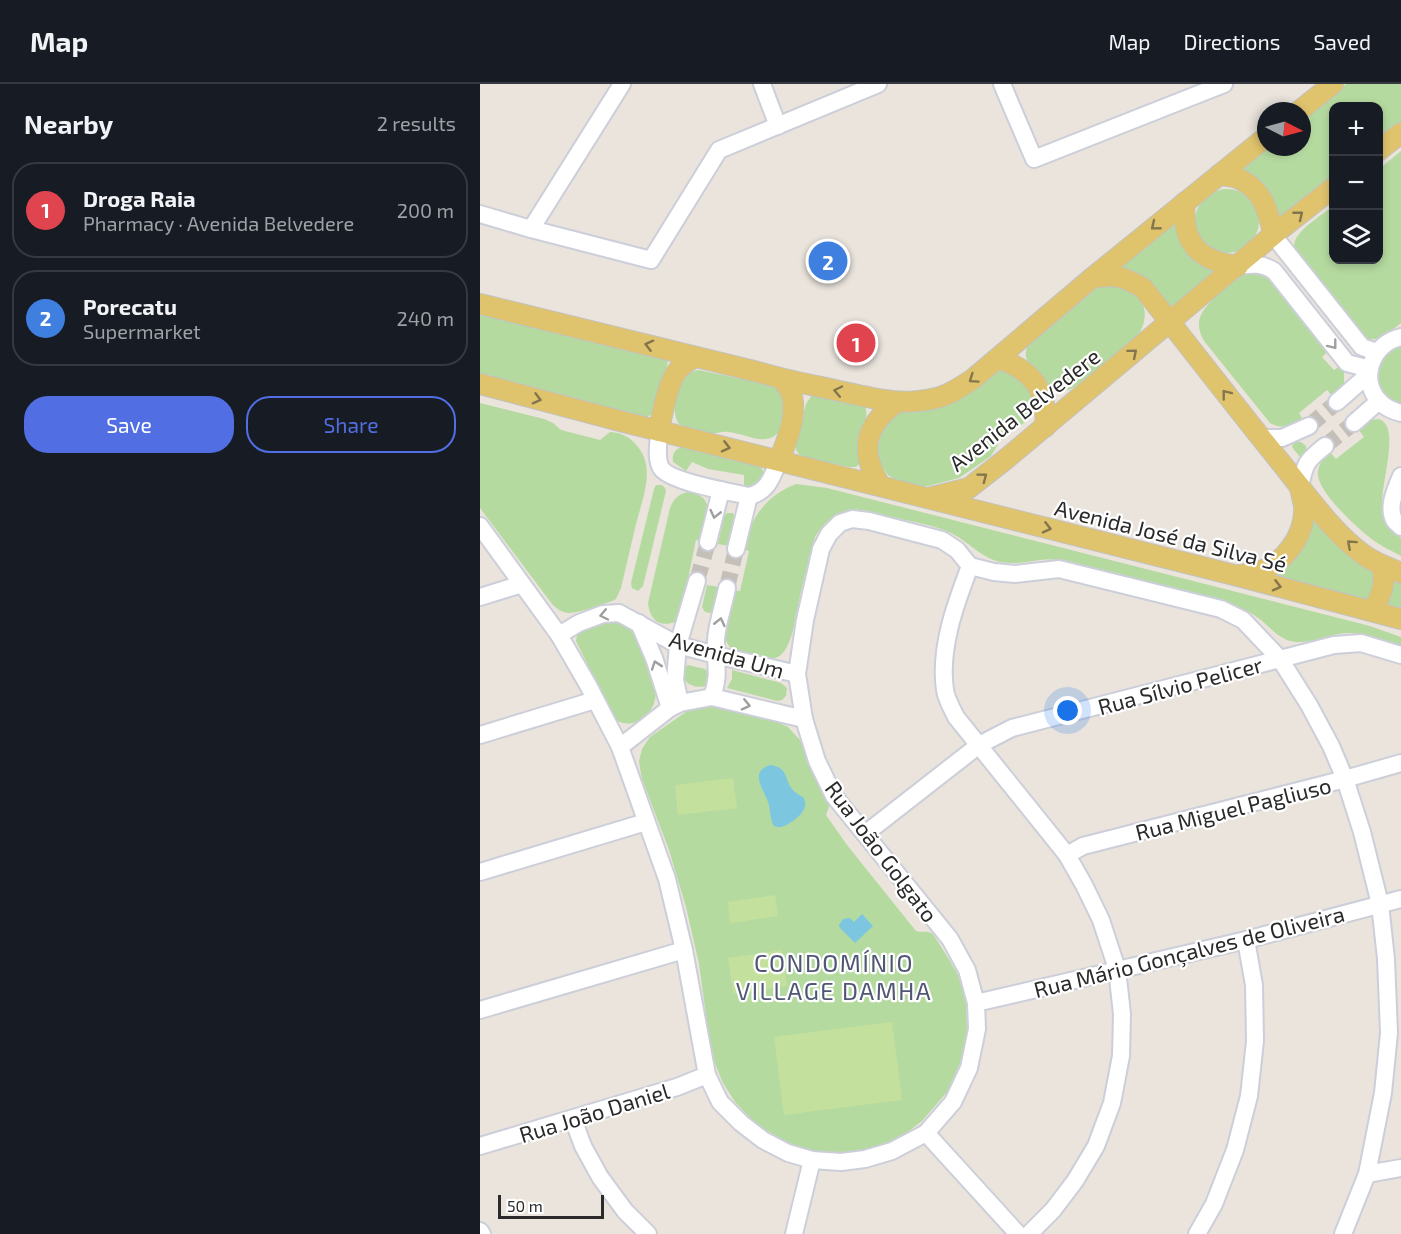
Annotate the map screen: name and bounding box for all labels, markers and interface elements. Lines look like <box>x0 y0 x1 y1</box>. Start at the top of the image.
text: Map <box>30 24 88 58</box>
text: Map <box>1108 29 1151 54</box>
text: Directions <box>1184 29 1280 54</box>
text: Saved <box>1313 29 1371 54</box>
north arrow <box>1257 102 1311 156</box>
map controls <box>1329 102 1383 264</box>
button: + <box>1329 102 1383 156</box>
text: Nearby <box>24 108 113 139</box>
text: 2 results <box>377 111 456 135</box>
button: − <box>1329 156 1383 210</box>
text: Droga Raia <box>83 185 196 211</box>
text: 1 <box>41 198 50 222</box>
text: 200 m <box>397 198 454 222</box>
button: layers <box>1329 210 1383 264</box>
text: Pharmacy · Avenida Belvedere <box>83 211 354 235</box>
one-way arrow <box>1292 211 1303 222</box>
one-way arrow <box>1151 219 1162 230</box>
pin: 2 <box>808 238 848 284</box>
text: Porecatu <box>83 293 177 319</box>
text: 2 <box>40 306 51 330</box>
text: 240 m <box>396 306 454 330</box>
text: Supermarket <box>83 319 201 343</box>
pin: 1 <box>836 320 875 366</box>
one-way arrow <box>1325 338 1336 349</box>
one-way arrow <box>644 340 654 353</box>
street label: Avenida Belvedere <box>943 342 1105 476</box>
one-way arrow <box>1126 350 1137 361</box>
one-way arrow <box>969 371 980 382</box>
one-way arrow <box>834 385 844 398</box>
one-way arrow <box>1223 390 1234 401</box>
one-way arrow <box>531 392 541 404</box>
button: Save <box>24 396 234 453</box>
button: Share <box>246 396 456 453</box>
one-way arrow <box>720 440 730 453</box>
one-way arrow <box>976 473 987 484</box>
street label: Avenida José da Silva Sé <box>1052 494 1290 576</box>
one-way arrow <box>709 509 722 519</box>
one-way arrow <box>1042 520 1052 533</box>
one-way arrow <box>1347 540 1358 551</box>
one-way arrow <box>1271 579 1281 592</box>
one-way arrow <box>599 608 609 621</box>
one-way arrow <box>712 617 725 627</box>
street label: Avenida Um <box>667 625 787 683</box>
street label: Rua Sílvio Pelicer <box>1095 650 1265 719</box>
one-way arrow <box>650 660 663 671</box>
your location <box>1053 696 1082 725</box>
one-way arrow <box>741 698 751 711</box>
street label: Rua Miguel Pagliuso <box>1132 771 1334 845</box>
street label: Rua João Golgato <box>820 775 944 927</box>
street label: Rua Mário Gonçalves de Oliveira <box>1031 900 1348 1004</box>
district label: CONDOMÍNIO VILLAGE DAMHA <box>736 948 932 1005</box>
street label: Rua João Daniel <box>516 1077 673 1147</box>
scale bar <box>498 1192 604 1220</box>
text: 50 m <box>507 1196 543 1215</box>

